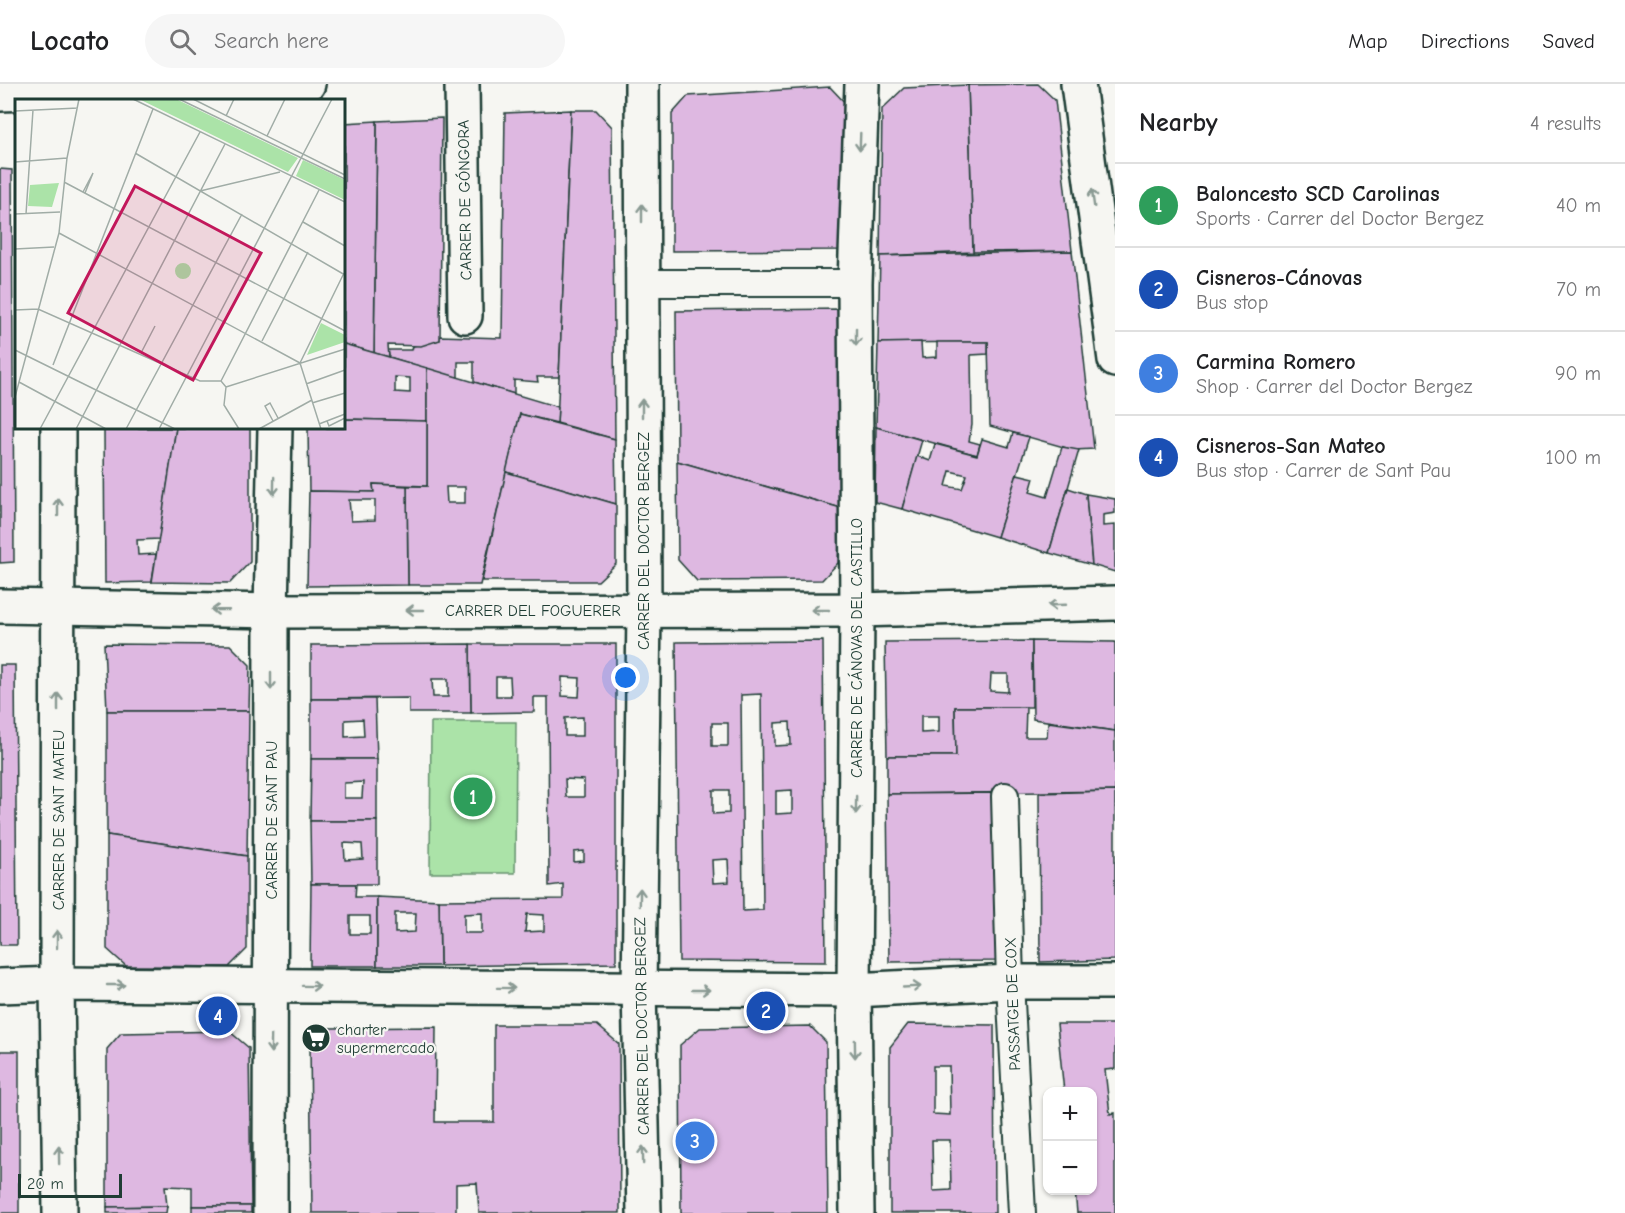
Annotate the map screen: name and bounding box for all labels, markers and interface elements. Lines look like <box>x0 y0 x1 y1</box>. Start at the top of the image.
search box <box>145 14 565 68</box>
text: Locato <box>30 25 109 57</box>
icon: search <box>166 25 199 58</box>
text: Search here <box>214 28 329 54</box>
text: Map <box>1348 29 1388 53</box>
text: Directions <box>1421 29 1510 53</box>
text: Saved <box>1543 29 1595 53</box>
inset map <box>15 99 345 429</box>
text: Nearby <box>1139 108 1218 138</box>
text: 4 results <box>1530 112 1601 135</box>
street label: CARRER DE GÓNGORA <box>454 120 475 280</box>
one-way arrow <box>854 132 866 152</box>
text: Baloncesto SCD Carolinas <box>1196 181 1440 207</box>
one-way arrow <box>1088 189 1099 209</box>
text: 1 <box>1155 194 1162 217</box>
text: 40 m <box>1556 194 1601 217</box>
one-way arrow <box>636 203 648 223</box>
text: Sports · Carrer del Doctor Bergez <box>1196 207 1484 230</box>
text: Cisneros-Cánovas <box>1196 265 1362 291</box>
text: 2 <box>1154 278 1163 301</box>
text: 70 m <box>1556 278 1601 301</box>
text: Bus stop <box>1196 291 1268 314</box>
one-way arrow <box>850 327 862 347</box>
text: Carmina Romero <box>1196 349 1356 375</box>
text: 3 <box>1154 362 1163 385</box>
text: 90 m <box>1555 362 1601 385</box>
text: Shop · Carrer del Doctor Bergez <box>1196 375 1472 398</box>
one-way arrow <box>636 398 648 418</box>
street label: CARRER DEL DOCTOR BERGEZ <box>635 432 653 650</box>
text: Cisneros-San Mateo <box>1196 433 1386 459</box>
text: 4 <box>1154 446 1163 469</box>
text: 100 m <box>1546 446 1601 469</box>
text: Bus stop · Carrer de Sant Pau <box>1196 459 1451 482</box>
one-way arrow <box>268 475 280 495</box>
one-way arrow <box>52 497 64 517</box>
street label: CARRER DE CÁNOVAS DEL CASTILLO <box>847 518 866 778</box>
one-way arrow <box>1047 599 1067 610</box>
street label: CARRER DEL FOGUERER <box>445 602 621 620</box>
one-way arrow <box>210 604 230 616</box>
one-way arrow <box>405 604 425 616</box>
one-way arrow <box>810 604 830 616</box>
your location <box>611 663 640 692</box>
one-way arrow <box>265 670 277 690</box>
one-way arrow <box>52 692 64 712</box>
street label: CARRER DE SANT MATEU <box>50 730 68 910</box>
street label: CARRER DE SANT PAU <box>263 741 281 899</box>
pin: 1 <box>454 774 492 820</box>
one-way arrow <box>850 795 862 815</box>
one-way arrow <box>634 887 646 907</box>
street label: CARRER DEL DOCTOR BERGEZ <box>631 917 653 1135</box>
one-way arrow <box>51 929 63 949</box>
street label: PASSATGE DE COX <box>1002 937 1024 1071</box>
one-way arrow <box>105 979 125 991</box>
one-way arrow <box>300 980 320 992</box>
one-way arrow <box>495 982 515 994</box>
one-way arrow <box>902 982 922 993</box>
one-way arrow <box>690 984 710 996</box>
pin: 2 <box>746 988 786 1034</box>
pin: 4 <box>198 994 238 1038</box>
place label: charter supermercado <box>337 1021 435 1057</box>
supermarket icon: charter supermercado <box>300 1022 332 1054</box>
one-way arrow <box>265 1033 277 1053</box>
one-way arrow <box>849 1038 861 1058</box>
map controls <box>1043 1087 1097 1195</box>
button: + <box>1043 1087 1097 1141</box>
pin: 3 <box>676 1118 714 1164</box>
button: − <box>1043 1141 1097 1195</box>
one-way arrow <box>54 1145 65 1165</box>
one-way arrow <box>637 1145 649 1165</box>
scale bar <box>18 1171 122 1198</box>
text: 20 m <box>27 1175 64 1193</box>

